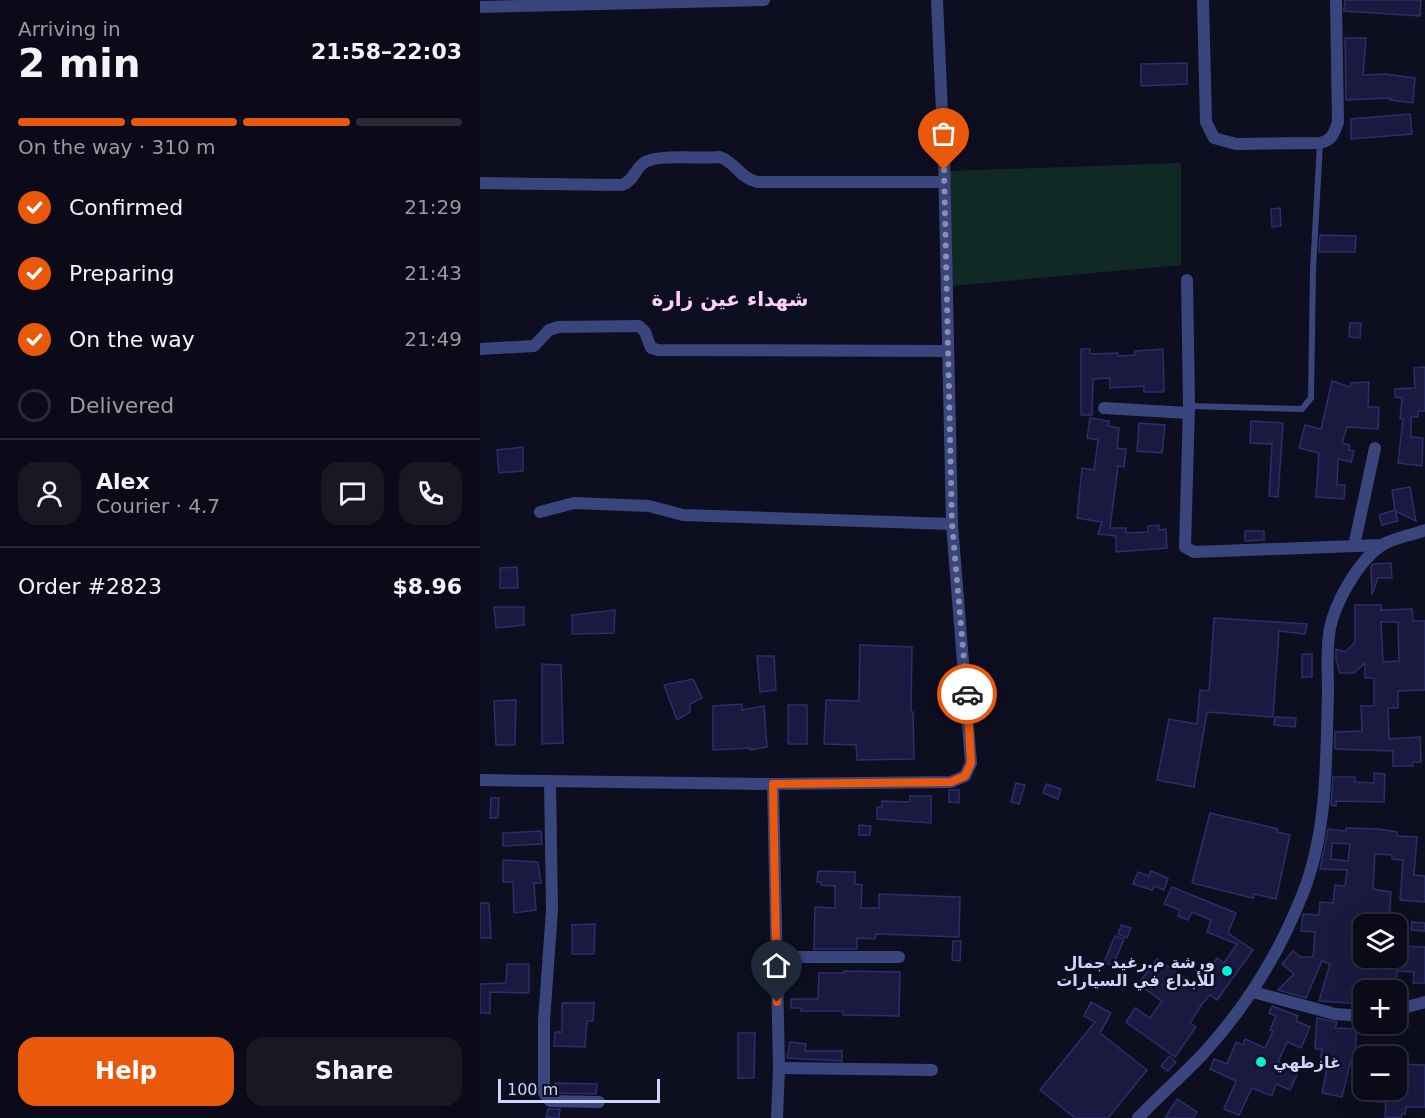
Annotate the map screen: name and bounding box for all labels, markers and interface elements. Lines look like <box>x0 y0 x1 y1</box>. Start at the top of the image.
text: Arriving in <box>18 17 121 41</box>
text: 21:58–22:03 <box>311 39 462 64</box>
text: 2 min <box>18 41 140 86</box>
pin <box>918 108 969 170</box>
icon: bag <box>927 117 960 150</box>
text: On the way · 310 m <box>18 135 216 159</box>
icon: check <box>18 191 51 224</box>
text: Confirmed <box>69 195 183 220</box>
text: 21:29 <box>404 195 462 219</box>
icon: check <box>18 257 51 290</box>
text: Preparing <box>69 261 175 286</box>
text: 21:43 <box>404 261 462 285</box>
district label: شهداء عين زارة <box>652 287 808 311</box>
icon: check <box>18 323 51 356</box>
text: On the way <box>69 327 195 352</box>
text: 21:49 <box>404 327 462 351</box>
text: Delivered <box>69 393 174 418</box>
button: person <box>18 462 81 525</box>
button: chat <box>321 462 384 525</box>
button: phone <box>399 462 462 525</box>
text: Alex <box>96 469 150 494</box>
text: Courier · 4.7 <box>96 494 220 518</box>
text: Order #2823 <box>18 574 162 599</box>
text: $8.96 <box>392 574 462 599</box>
courier <box>937 664 997 724</box>
icon: car <box>951 678 984 711</box>
map controls <box>1353 914 1407 1100</box>
button: layers <box>1353 914 1407 968</box>
pin <box>751 940 802 1002</box>
icon: home <box>760 949 793 982</box>
place label: ورشة م.رغيد جمال للأبداع في السيارات <box>1056 953 1215 991</box>
marker: ورشة م.رغيد جمال للأبداع في السيارات <box>1220 964 1234 978</box>
button: + <box>1353 980 1407 1034</box>
button: Help <box>18 1037 234 1106</box>
button: Share <box>246 1037 462 1106</box>
button: − <box>1353 1046 1407 1100</box>
place label: غازطهي <box>1273 1053 1341 1073</box>
marker: غازطهي <box>1254 1055 1268 1069</box>
scale bar <box>498 1076 660 1104</box>
text: 100 m <box>507 1080 558 1099</box>

